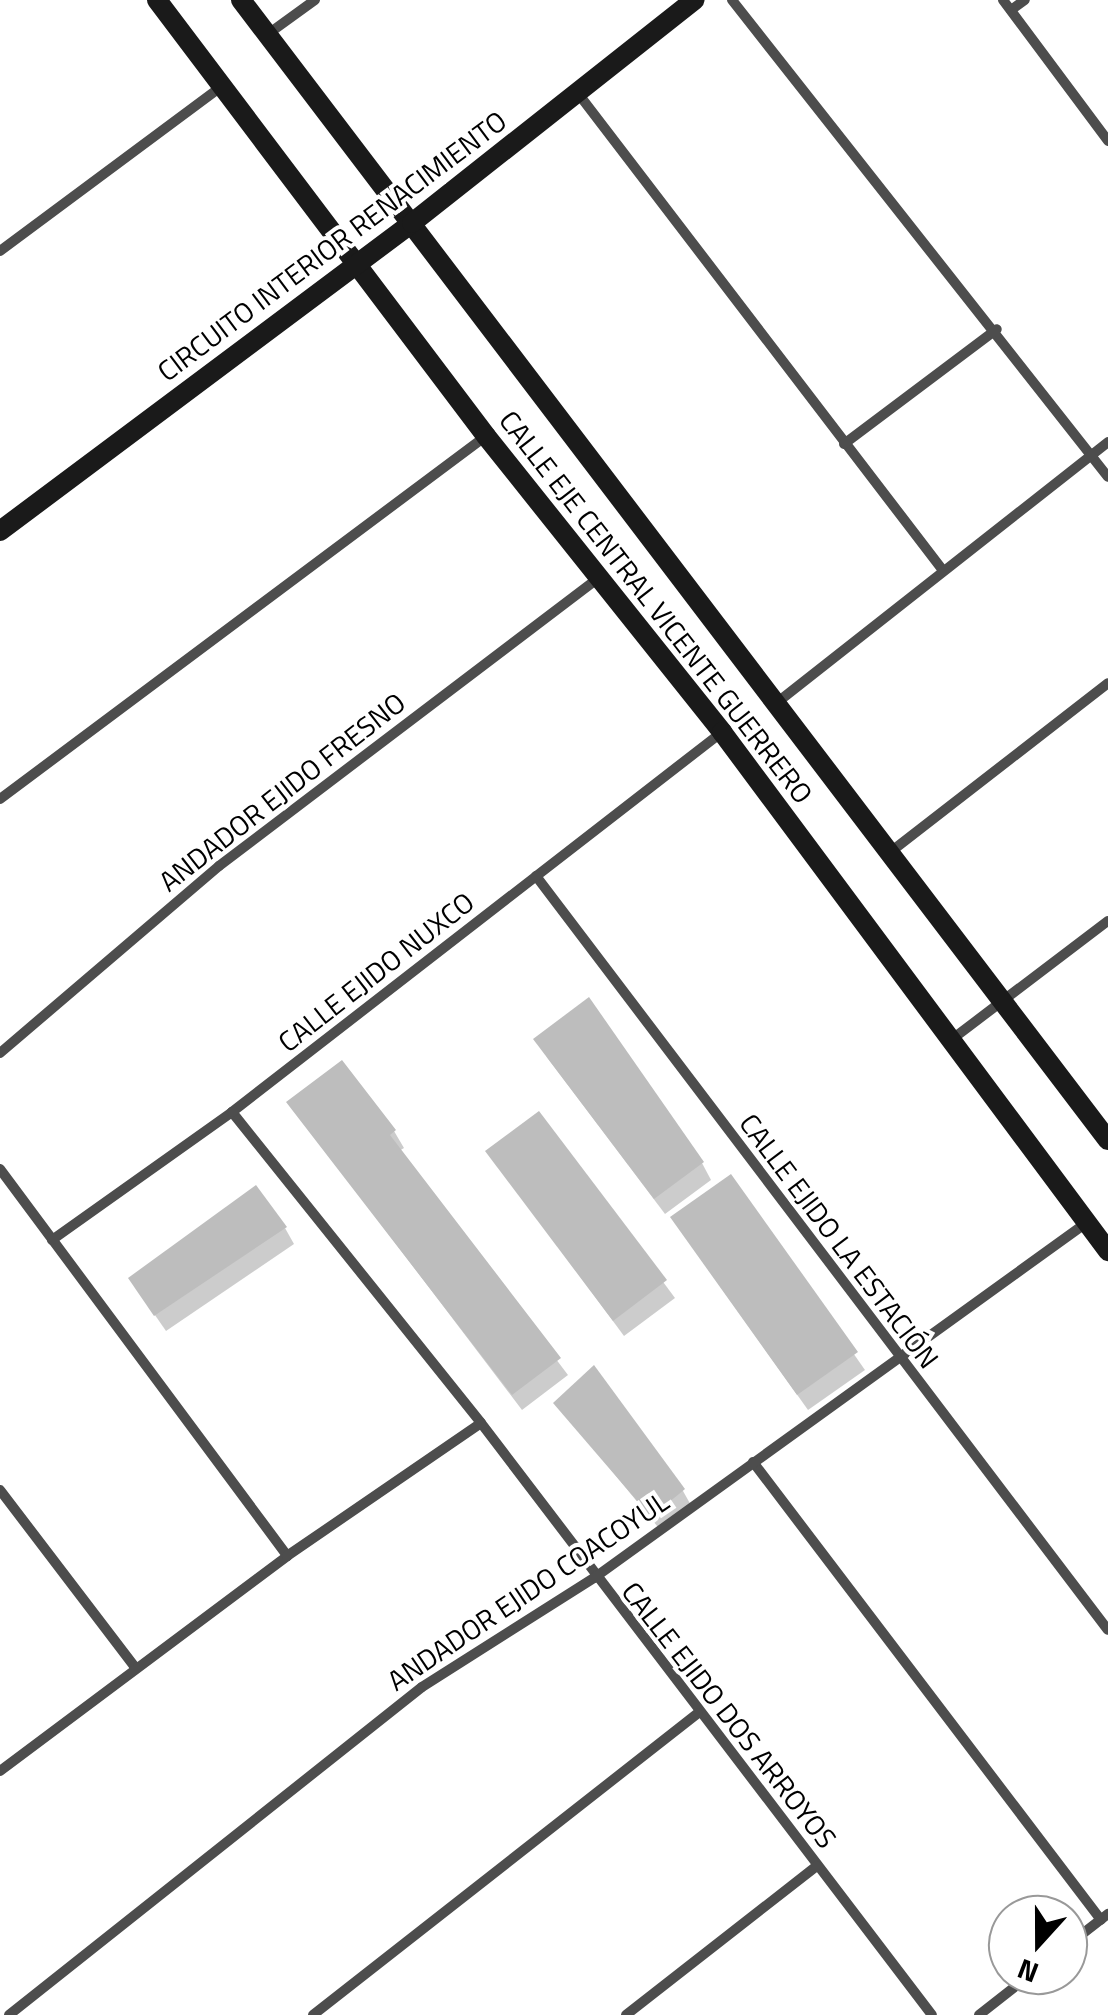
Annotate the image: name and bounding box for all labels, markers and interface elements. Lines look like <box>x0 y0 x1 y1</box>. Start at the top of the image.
street label: CIRCUITO INTERIOR RENACIMIENTO <box>151 104 513 388</box>
street label: CALLE EJE CENTRAL VICENTE GUERRERO <box>492 404 820 810</box>
street label: ANDADOR EJIDO FRESNO <box>152 685 412 899</box>
street label: CALLE EJIDO NUXCO <box>271 885 481 1059</box>
street label: CALLE EJIDO LA ESTACIÓN <box>732 1107 946 1375</box>
street label: ANDADOR EJIDO COACOYUL <box>381 1484 675 1698</box>
street label: CALLE EJIDO DOS ARROYOS <box>615 1575 843 1855</box>
north arrow <box>988 1895 1088 1995</box>
text: N <box>1011 1948 1045 1995</box>

